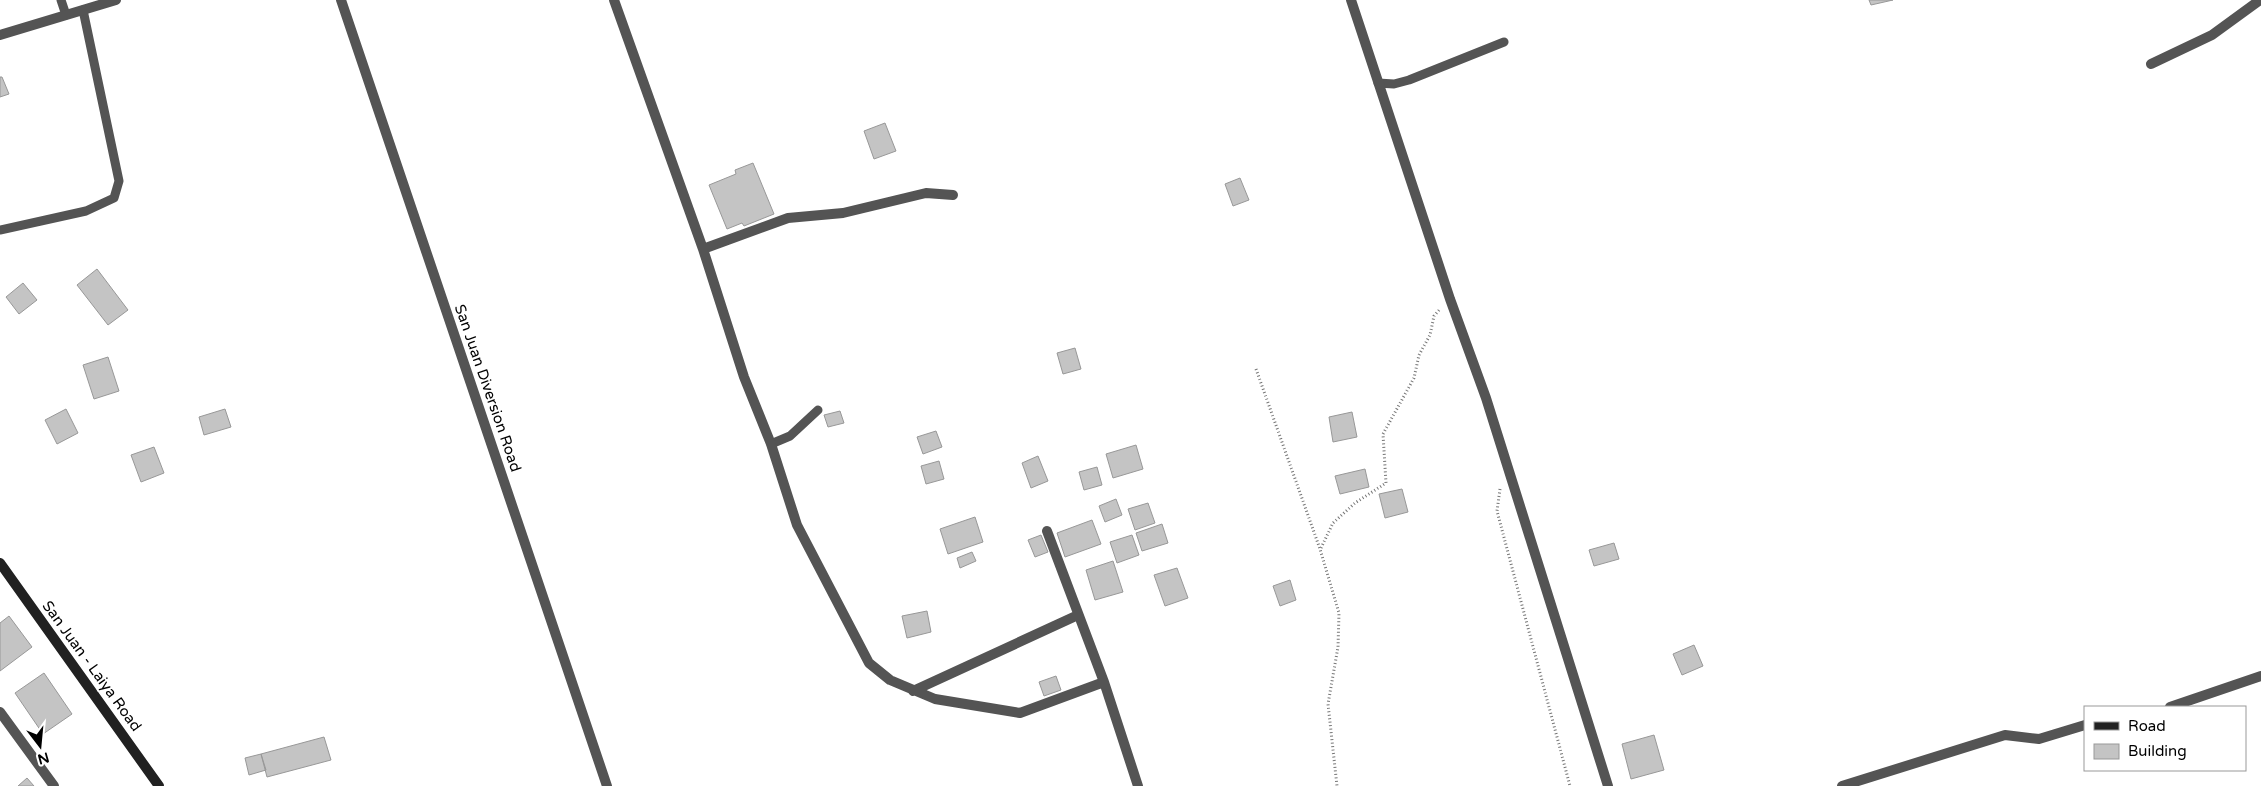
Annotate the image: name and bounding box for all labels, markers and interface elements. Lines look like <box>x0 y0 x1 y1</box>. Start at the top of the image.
street label: San Juan Diversion Road <box>451 302 525 474</box>
street label: San Juan - Laiya Road <box>39 597 145 735</box>
legend <box>2084 706 2246 771</box>
text: Road <box>2128 717 2166 735</box>
north arrow <box>15 721 65 771</box>
text: Building <box>2128 742 2187 760</box>
text: N <box>36 748 51 768</box>

